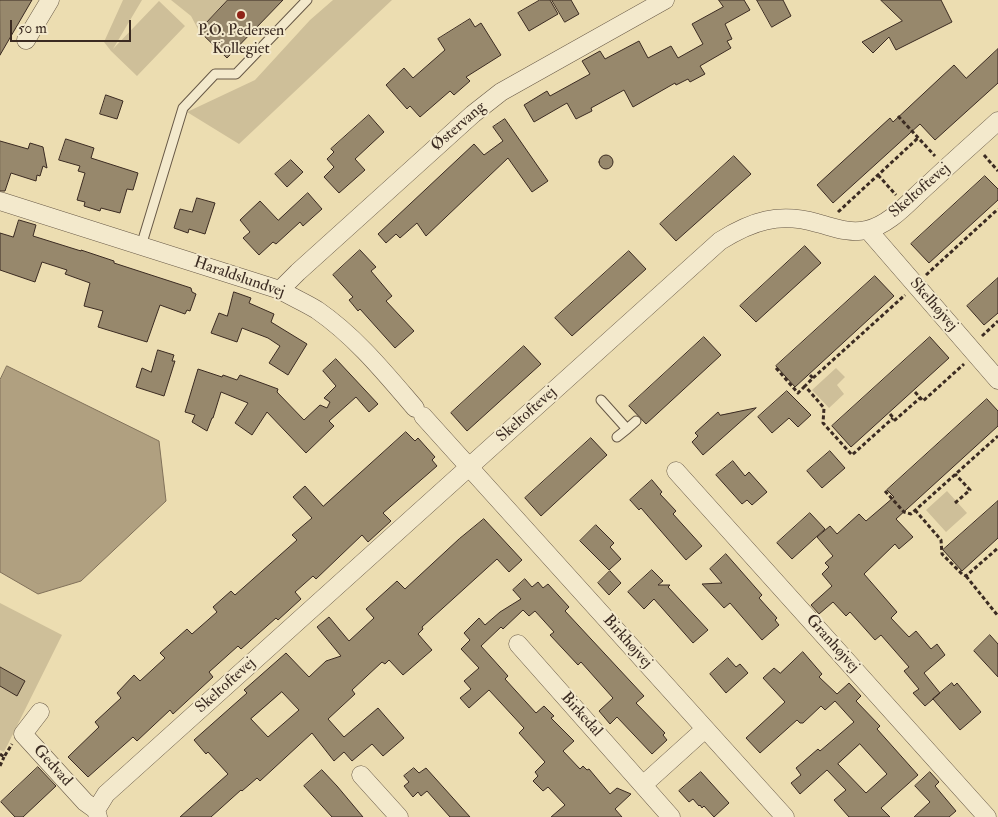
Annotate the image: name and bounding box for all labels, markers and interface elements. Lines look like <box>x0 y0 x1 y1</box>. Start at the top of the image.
marker: P.O. Pedersen Kollegiet <box>235 9 247 21</box>
scale bar <box>12 10 134 42</box>
text: 50 m <box>18 19 47 38</box>
place label: P.O. Pedersen Kollegiet <box>198 22 284 60</box>
street label: Østervang <box>428 98 490 156</box>
street label: Skeltoftevej <box>886 159 954 223</box>
street label: Haraldslundvej <box>191 253 287 303</box>
street label: Skelhøjvej <box>905 275 961 335</box>
street label: Skeltoftevej <box>493 383 561 447</box>
street label: Birkhøjvej <box>598 611 656 673</box>
street label: Granhøjvej <box>801 611 863 677</box>
street label: Skeltoftevej <box>192 654 260 718</box>
street label: Birkedal <box>556 689 606 741</box>
street label: Gedvad <box>28 741 76 791</box>

